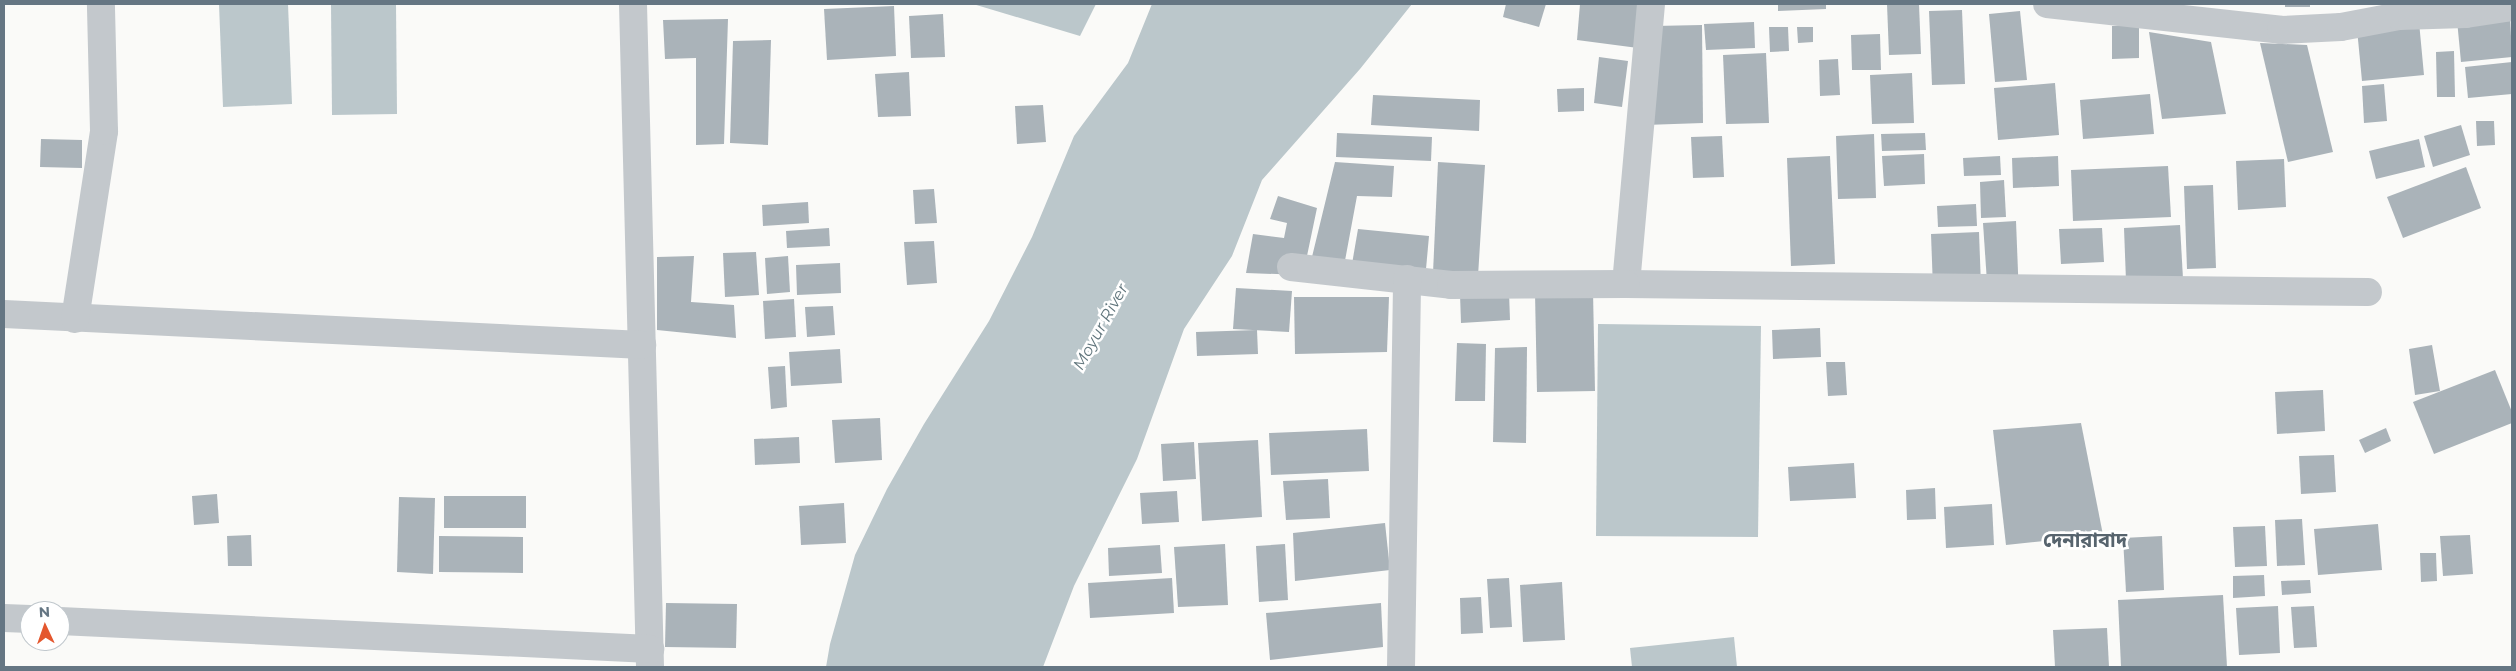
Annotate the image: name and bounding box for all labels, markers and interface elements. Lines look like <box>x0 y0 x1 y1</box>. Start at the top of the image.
water label: Moyur River <box>1069 281 1133 373</box>
district label: দেনারাবাদ <box>2043 528 2127 552</box>
north arrow <box>20 601 70 651</box>
text: N <box>38 603 50 621</box>

